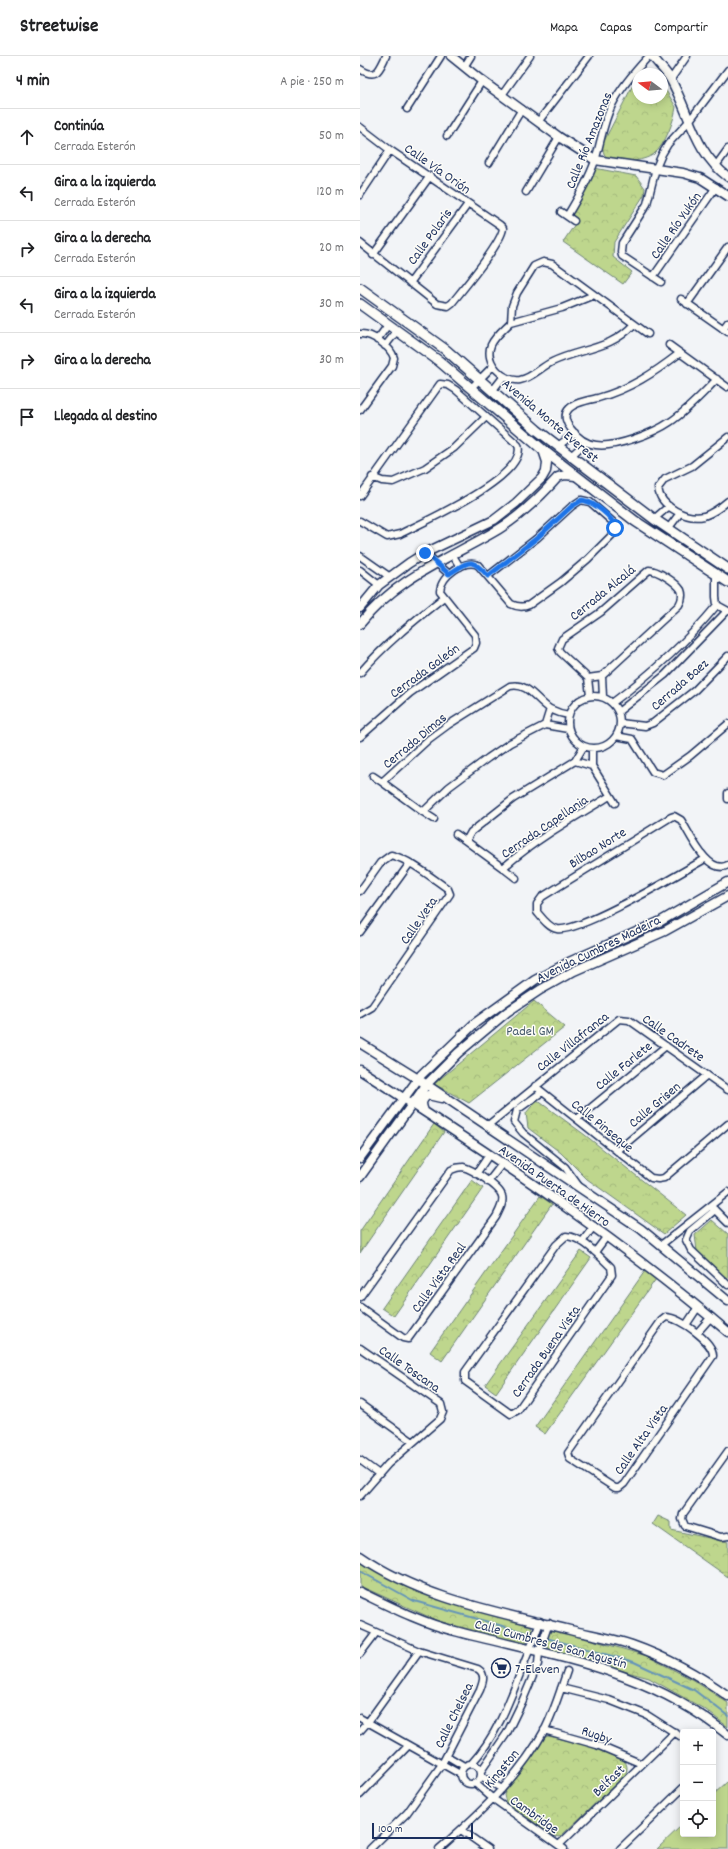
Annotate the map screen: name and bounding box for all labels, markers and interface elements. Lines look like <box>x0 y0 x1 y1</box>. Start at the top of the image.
text: Streetwise <box>20 14 98 41</box>
text: Mapa <box>550 18 578 38</box>
text: Capas <box>600 18 632 38</box>
text: Compartir <box>654 18 708 38</box>
north arrow <box>632 68 668 104</box>
text: 4 min <box>16 70 50 94</box>
text: A pie · 250 m <box>280 73 344 92</box>
street label: Calle Río Amazonas <box>561 89 618 192</box>
text: Continúa <box>54 116 104 138</box>
icon: ahead <box>16 126 38 148</box>
text: 50 m <box>319 127 344 146</box>
text: Cerrada Esterón <box>54 138 136 157</box>
street label: Calle Vía Orión <box>400 139 474 200</box>
text: Gira a la izquierda <box>54 172 155 194</box>
icon: left <box>16 182 38 204</box>
text: 120 m <box>316 183 344 202</box>
street label: Calle Río Yukón <box>646 188 707 264</box>
text: Cerrada Esterón <box>54 194 136 213</box>
street label: Calle Polaris <box>403 205 458 270</box>
text: Gira a la derecha <box>54 228 151 250</box>
icon: right <box>16 238 38 260</box>
text: 20 m <box>319 239 344 258</box>
text: Cerrada Esterón <box>54 250 136 269</box>
text: Gira a la izquierda <box>54 284 155 306</box>
icon: left <box>16 294 38 316</box>
text: 30 m <box>319 295 344 314</box>
text: Cerrada Esterón <box>54 306 136 325</box>
icon: right <box>16 350 38 372</box>
text: Gira a la derecha <box>54 350 151 372</box>
text: 30 m <box>319 351 344 370</box>
street label: Avenida Monte Everest <box>497 375 603 468</box>
icon: arrive <box>16 406 38 428</box>
text: Llegada al destino <box>54 406 157 428</box>
route start <box>606 519 624 537</box>
route end <box>416 544 434 562</box>
street label: Cerrada Alcalá <box>566 561 641 626</box>
street label: Cerrada Galeón <box>386 639 464 704</box>
street label: Cerrada Baez <box>647 654 714 716</box>
street label: Cerrada Dimas <box>379 709 452 774</box>
street label: Cerrada Capellania <box>498 791 593 864</box>
street label: Bilbao Norte <box>566 823 631 874</box>
street label: Calle Veta <box>396 893 444 949</box>
street label: Avenida Cumbres Madeira <box>533 911 665 989</box>
street label: Calle Villafranca <box>533 1008 614 1077</box>
street label: Calle Cadrete <box>638 1010 708 1068</box>
park label: Padel GM <box>506 1022 554 1042</box>
street label: Calle Farlete <box>591 1037 657 1096</box>
street label: Calle Grisen <box>625 1078 686 1133</box>
street label: Calle Pinseque <box>566 1095 637 1158</box>
street label: Avenida Puerta de Hierro <box>494 1141 614 1233</box>
street label: Calle Vista Real <box>407 1238 472 1317</box>
street label: Cerrada Buena Vista <box>507 1302 586 1402</box>
street label: Calle Toscana <box>374 1341 444 1398</box>
street label: Calle Alta Vista <box>610 1400 674 1480</box>
street label: Calle Cumbres de San Agustín <box>472 1615 629 1675</box>
supermarket icon: 7-Eleven <box>490 1657 512 1679</box>
place label: 7-Eleven <box>515 1660 559 1680</box>
street label: Calle Chelsea <box>430 1679 480 1752</box>
street label: Rugby <box>579 1721 614 1750</box>
map controls <box>680 1729 716 1837</box>
button: + <box>680 1729 716 1765</box>
street label: Kingston <box>480 1745 525 1793</box>
street label: Belfast <box>589 1761 630 1802</box>
button: − <box>680 1765 716 1801</box>
street label: Cambridge <box>505 1791 562 1840</box>
button: locate <box>680 1801 716 1837</box>
scale bar <box>372 1821 473 1840</box>
text: 100 m <box>378 1822 402 1838</box>

